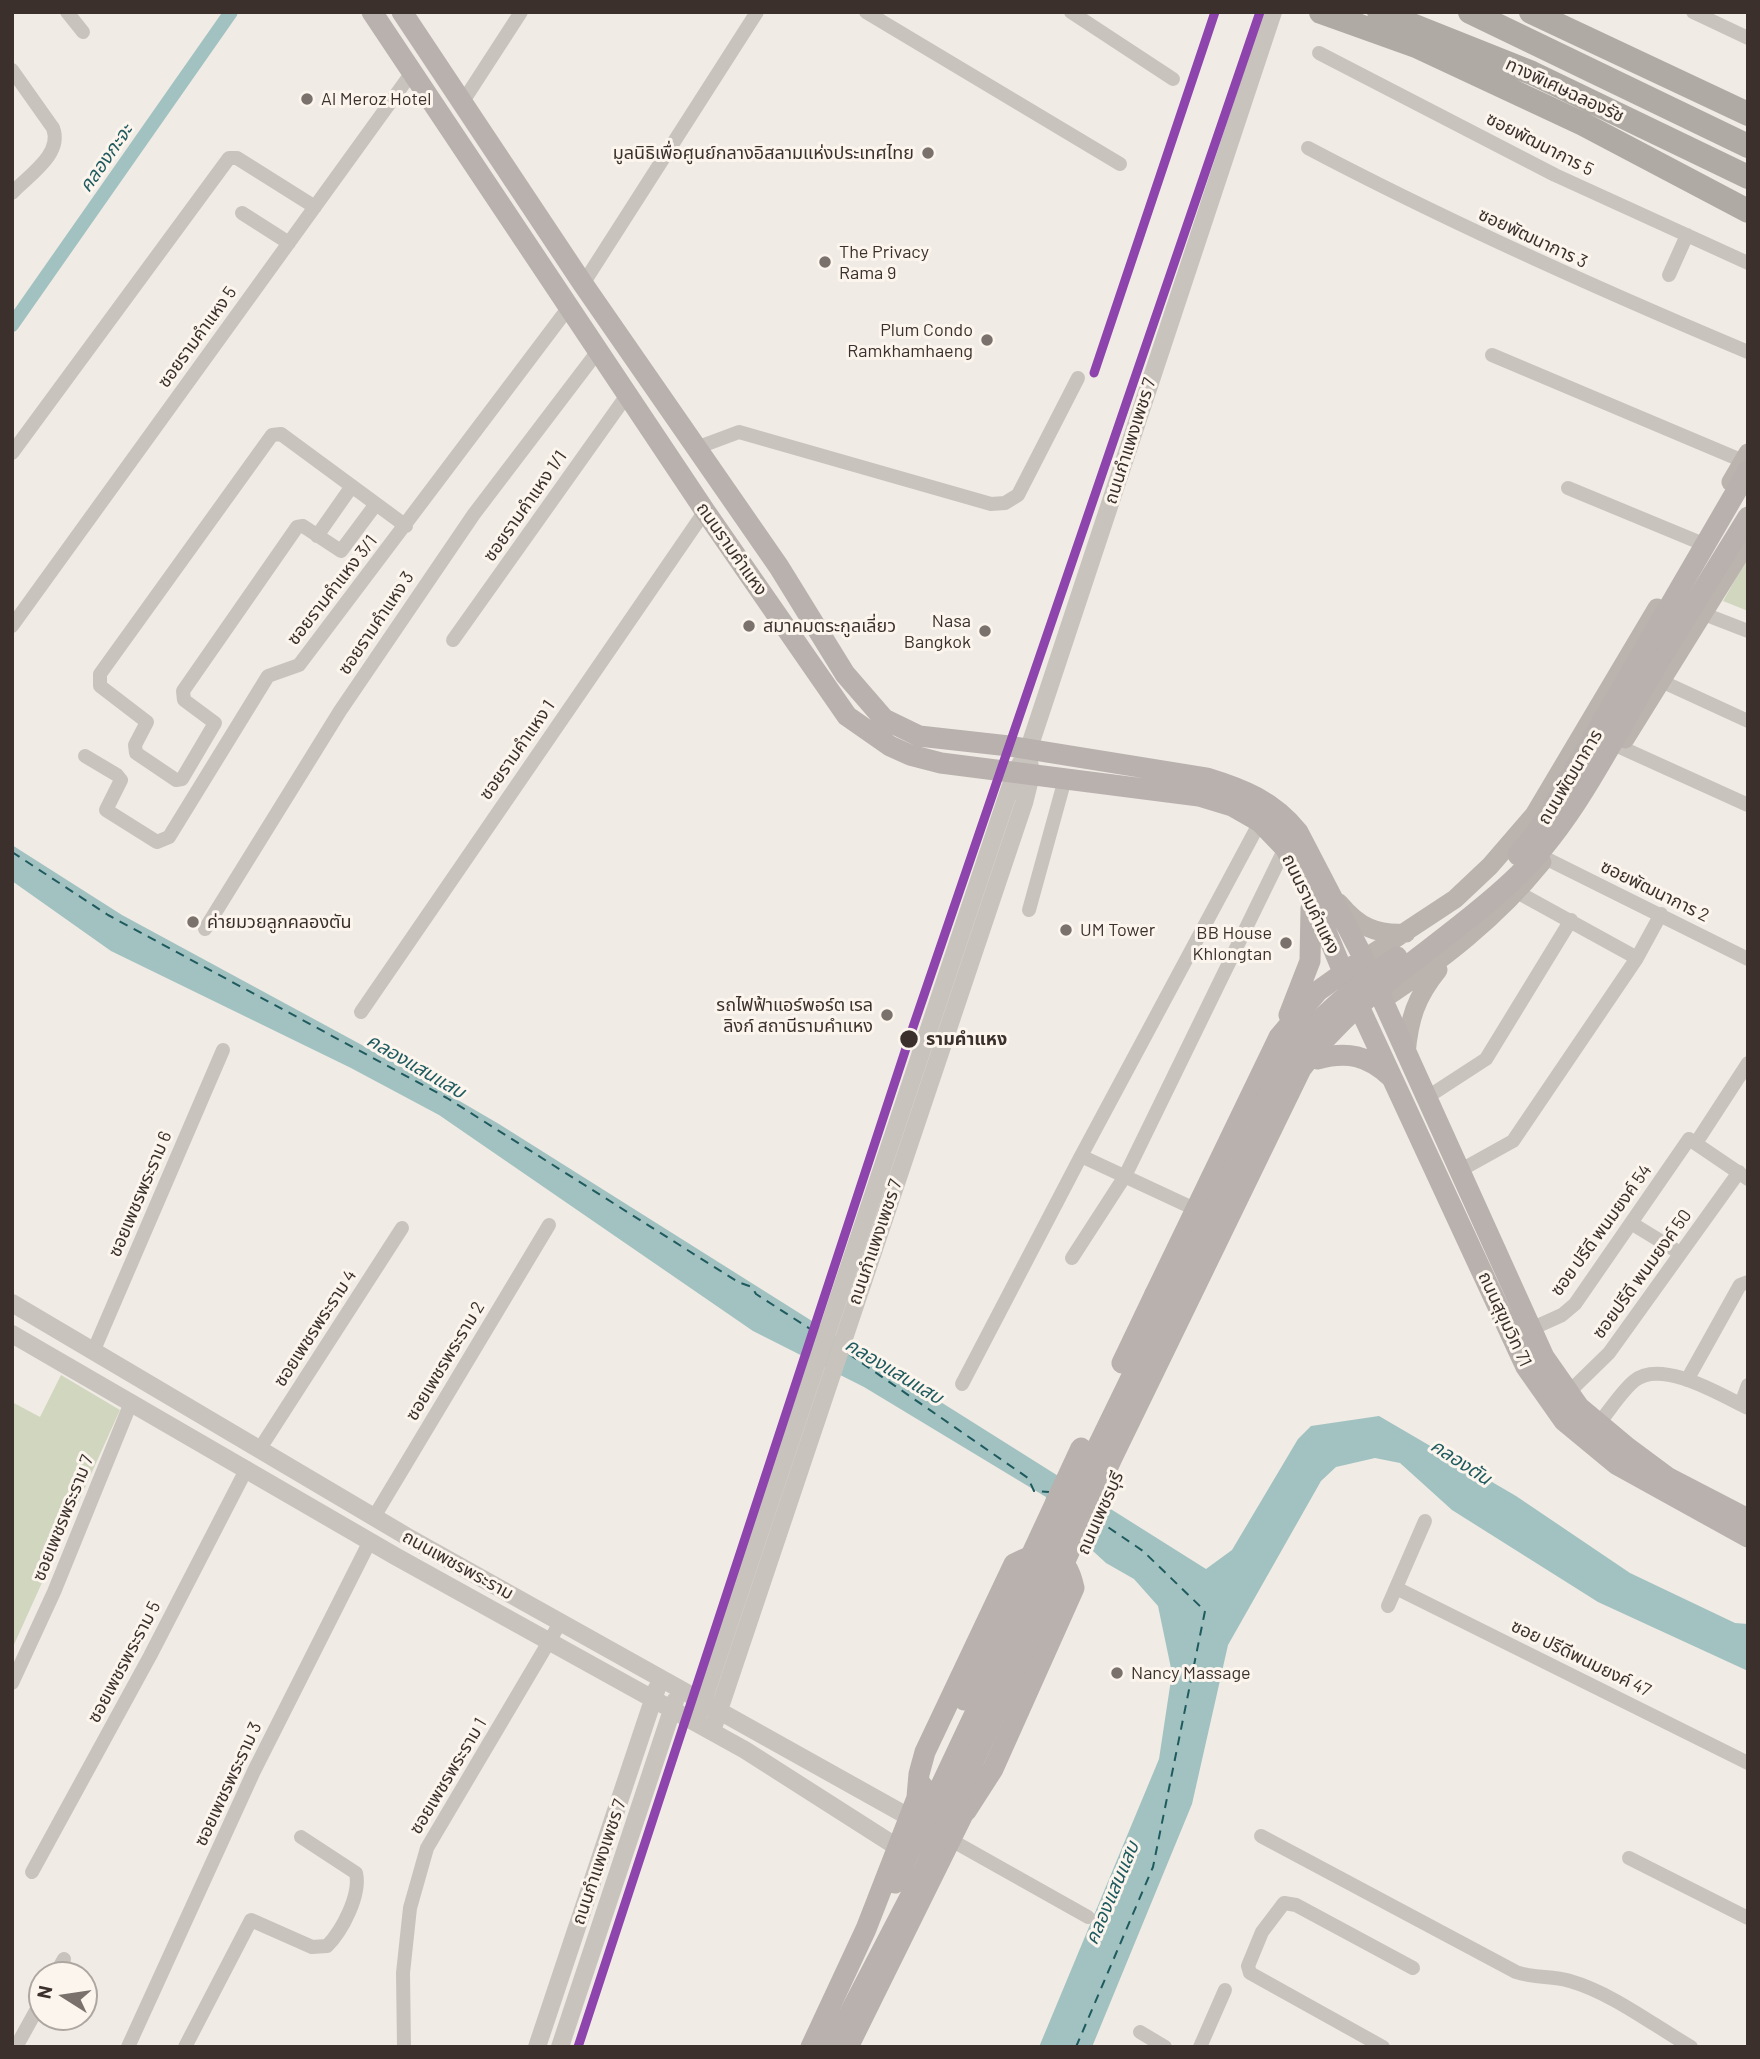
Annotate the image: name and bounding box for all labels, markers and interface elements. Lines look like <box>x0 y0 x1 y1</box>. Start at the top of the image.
street label: ทางพิเศษฉลองรัช <box>1502 53 1628 127</box>
place label: Al Meroz Hotel <box>321 88 432 110</box>
marker: Al Meroz Hotel <box>299 91 315 107</box>
street label: ซอยพัฒนาการ 5 <box>1483 108 1597 180</box>
water label: คลองกะจะ <box>74 120 138 196</box>
place label: มูลนิธิเพื่อศูนย์กลางอิสลามแห่งประเทศไทย <box>613 142 914 164</box>
marker: มูลนิธิเพื่อศูนย์กลางอิสลามแห่งประเทศไทย <box>920 145 936 161</box>
street label: ซอยพัฒนาการ 3 <box>1475 203 1591 273</box>
place label: The Privacy Rama 9 <box>839 241 929 284</box>
marker: The Privacy Rama 9 <box>817 254 833 270</box>
street label: ซอยรามคำแหง 5 <box>153 282 241 392</box>
place label: Plum Condo Ramkhamhaeng <box>847 319 973 362</box>
marker: Plum Condo Ramkhamhaeng <box>979 332 995 348</box>
street label: ถนนกำแพงเพชร 7 <box>1099 375 1161 507</box>
street label: ซอยรามคำแหง 1/1 <box>479 446 571 566</box>
street label: ถนนรามคำแหง <box>692 498 772 600</box>
street label: ซอยรามคำแหง 3/1 <box>282 531 382 649</box>
street label: ซอยรามคำแหง 3 <box>334 567 418 679</box>
place label: Nasa Bangkok <box>904 610 971 652</box>
place label: สมาคมตระกูลเลี่ยว <box>763 615 896 637</box>
marker: สมาคมตระกูลเลี่ยว <box>741 618 757 634</box>
marker: Nasa Bangkok <box>977 623 993 639</box>
street label: ซอยรามคำแหง 1 <box>475 696 559 804</box>
street label: ถนนพัฒนาการ <box>1533 726 1607 828</box>
street label: ถนนรามคำแหง <box>1277 850 1345 958</box>
street label: ซอยพัฒนาการ 2 <box>1597 855 1713 927</box>
place label: ค่ายมวยลูกคลองตัน <box>207 911 352 933</box>
marker: ค่ายมวยลูกคลองตัน <box>185 914 201 930</box>
place label: UM Tower <box>1080 919 1155 941</box>
marker: UM Tower <box>1058 922 1074 938</box>
place label: BB House Khlongtan <box>1193 922 1272 964</box>
marker: BB House Khlongtan <box>1278 935 1294 951</box>
place label: รถไฟฟ้าแอร์พอร์ต เรล ลิงก์ สถานีรามคำแหง <box>716 994 873 1036</box>
marker: รถไฟฟ้าแอร์พอร์ต เรล ลิงก์ สถานีรามคำแหง <box>879 1007 895 1023</box>
marker: รามคำแหง <box>898 1028 920 1050</box>
place label: รามคำแหง <box>926 1028 1007 1050</box>
water label: คลองแสนแสบ <box>363 1029 469 1103</box>
street label: ซอยเพชรพระราม 6 <box>104 1128 176 1260</box>
street label: ซอย ปรีดี พนมยงค์ 54 <box>1546 1160 1656 1300</box>
street label: ถนนกำแพงเพชร 7 <box>843 1176 907 1308</box>
street label: ซอยปรีดี พนมยงค์ 50 <box>1588 1205 1696 1343</box>
street label: ซอยเพชรพระราม 4 <box>269 1265 361 1391</box>
street label: ถนนสุขุมวิท 71 <box>1474 1268 1536 1370</box>
street label: ซอยเพชรพระราม 2 <box>401 1298 489 1424</box>
water label: คลองแสนแสบ <box>841 1333 947 1409</box>
water label: คลองตัน <box>1427 1434 1495 1490</box>
street label: ซอยเพชรพระราม 7 <box>28 1452 98 1584</box>
street label: ถนนเพชรบุรี <box>1072 1468 1128 1558</box>
street label: ถนนเพชรพระราม <box>399 1526 517 1604</box>
street label: ซอยเพชรพระราม 5 <box>83 1598 165 1726</box>
street label: ซอย ปรีดีพนมยงค์ 47 <box>1508 1615 1654 1701</box>
place label: Nancy Massage <box>1131 1662 1251 1684</box>
marker: Nancy Massage <box>1109 1665 1125 1681</box>
street label: ซอยเพชรพระราม 1 <box>405 1714 491 1838</box>
street label: ซอยเพชรพระราม 3 <box>190 1718 266 1850</box>
street label: ถนนกำแพงเพชร 7 <box>567 1796 631 1928</box>
water label: คลองแสนแสบ <box>1080 1838 1144 1948</box>
north arrow <box>28 1961 98 2031</box>
text: N <box>31 1983 56 2001</box>

